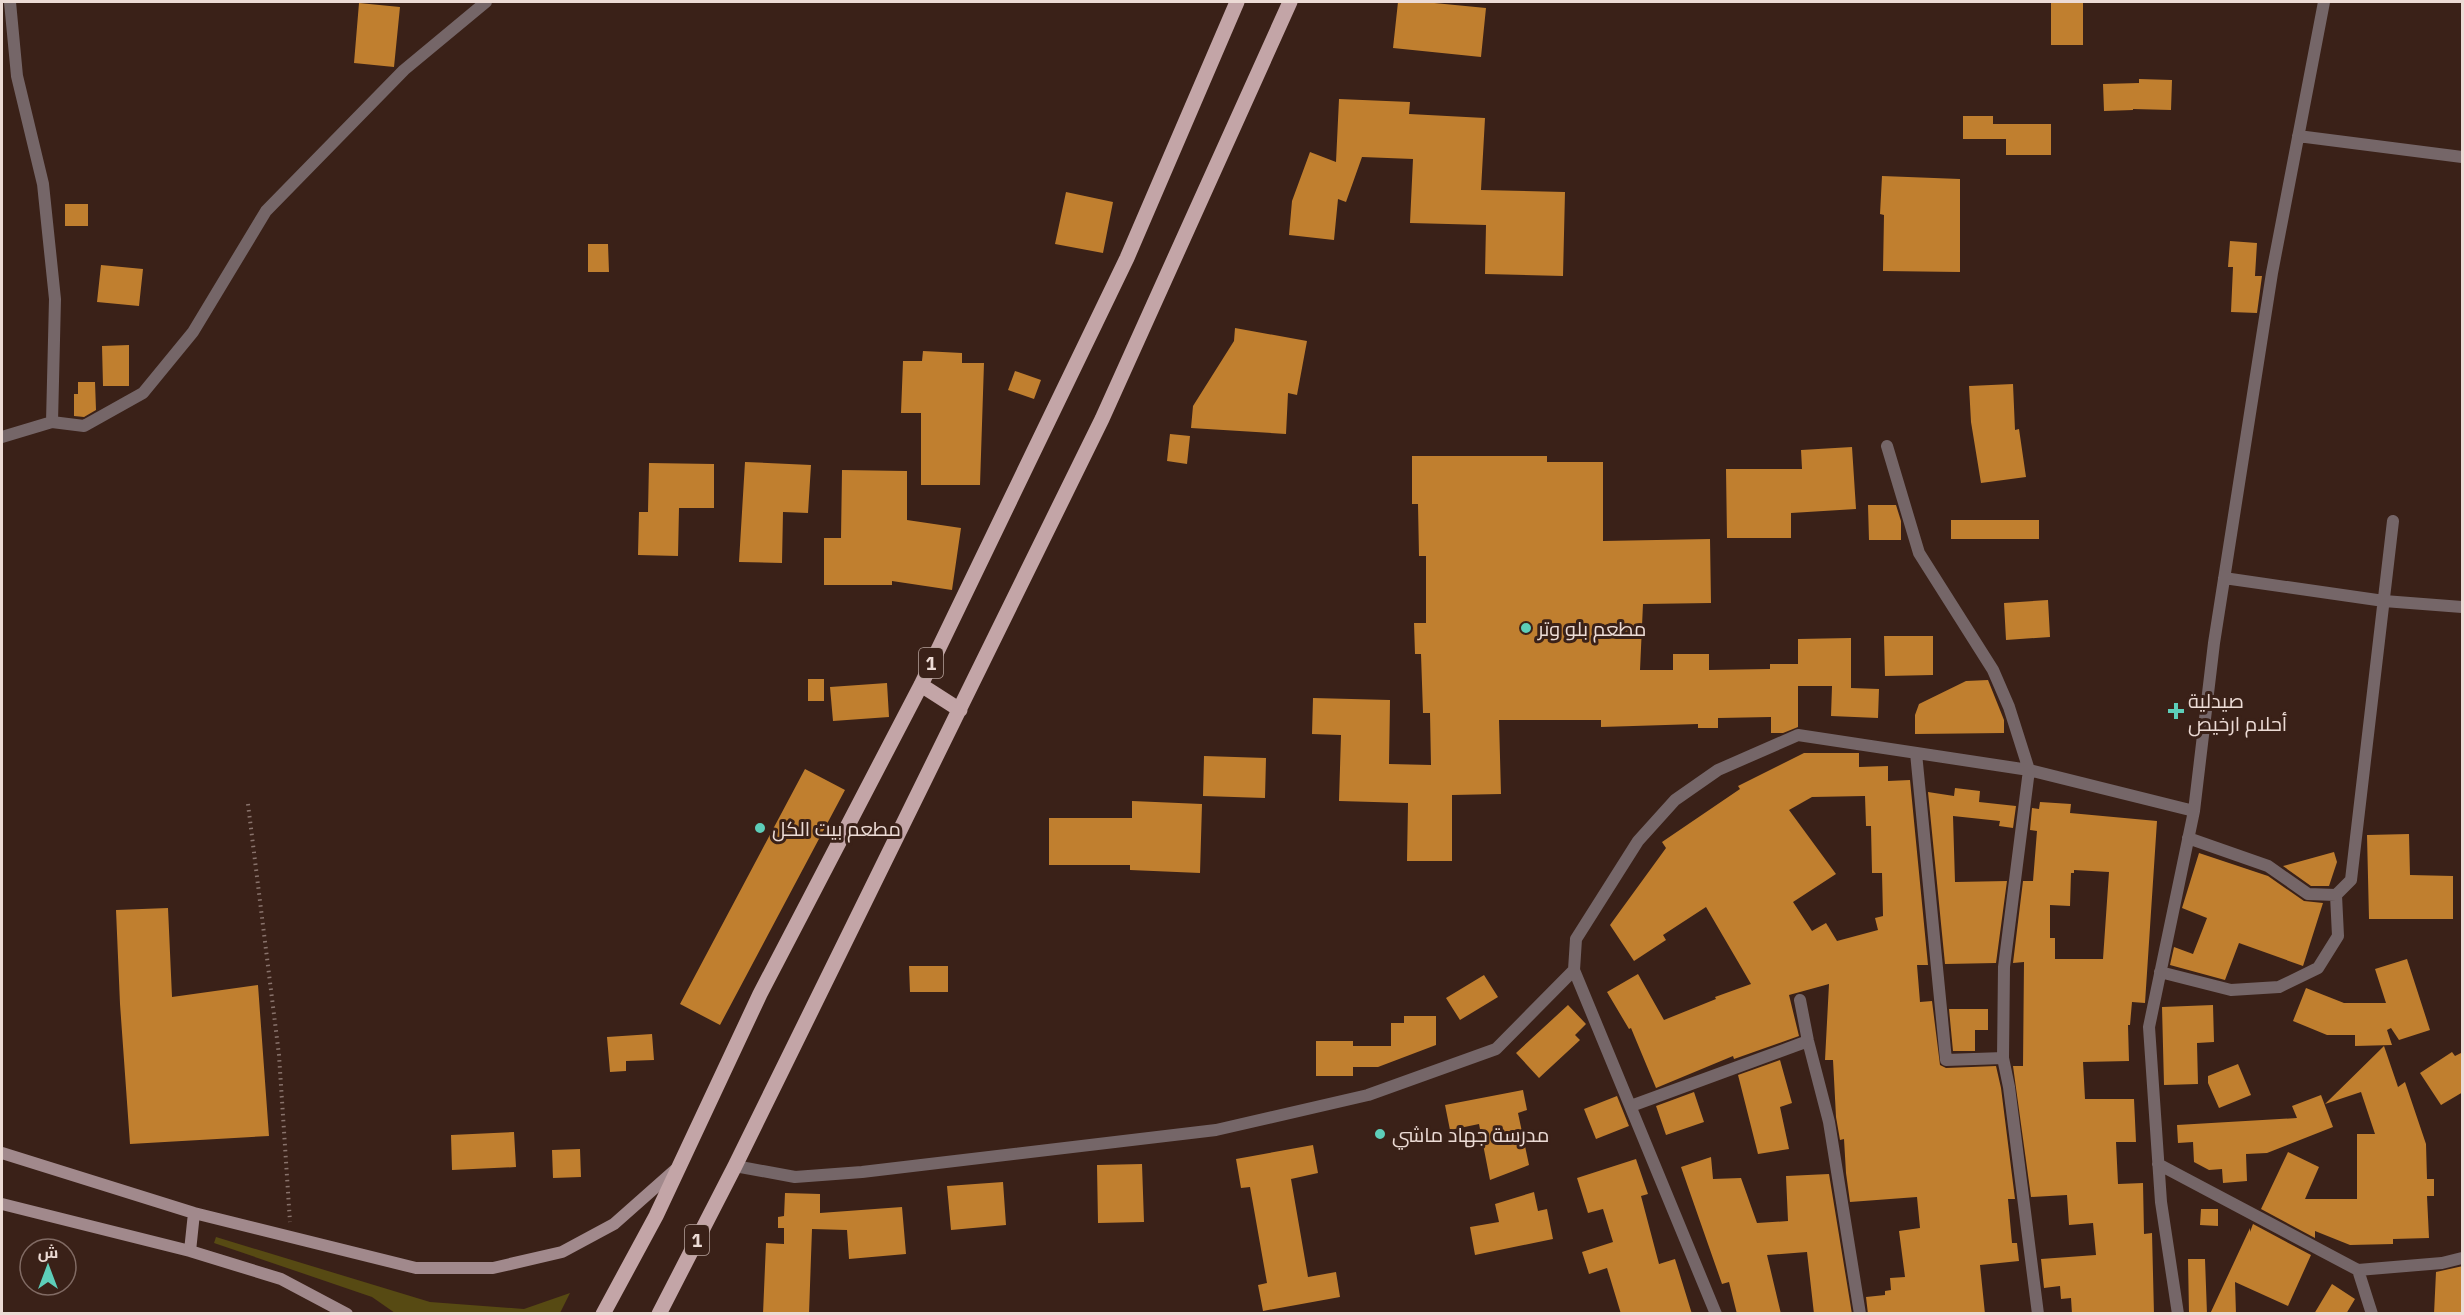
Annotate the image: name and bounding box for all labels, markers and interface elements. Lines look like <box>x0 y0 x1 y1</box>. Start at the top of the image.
place label: مطعم بلو وتر <box>1537 615 1646 643</box>
marker: مطعم بلو وتر <box>1519 621 1533 635</box>
road number: 1 <box>919 648 943 678</box>
place label: صيدلية أحلام ارخيص <box>2188 687 2287 738</box>
marker: صيدلية أحلام ارخيص <box>2169 704 2183 718</box>
place label: مطعم بيت الكل <box>772 815 901 843</box>
marker: مطعم بيت الكل <box>753 821 767 835</box>
place label: مدرسة جهاد ماشي <box>1392 1121 1549 1150</box>
marker: مدرسة جهاد ماشي <box>1373 1127 1387 1141</box>
road number: 1 <box>685 1225 709 1255</box>
north arrow <box>18 1237 78 1297</box>
text: ش <box>38 1242 58 1262</box>

